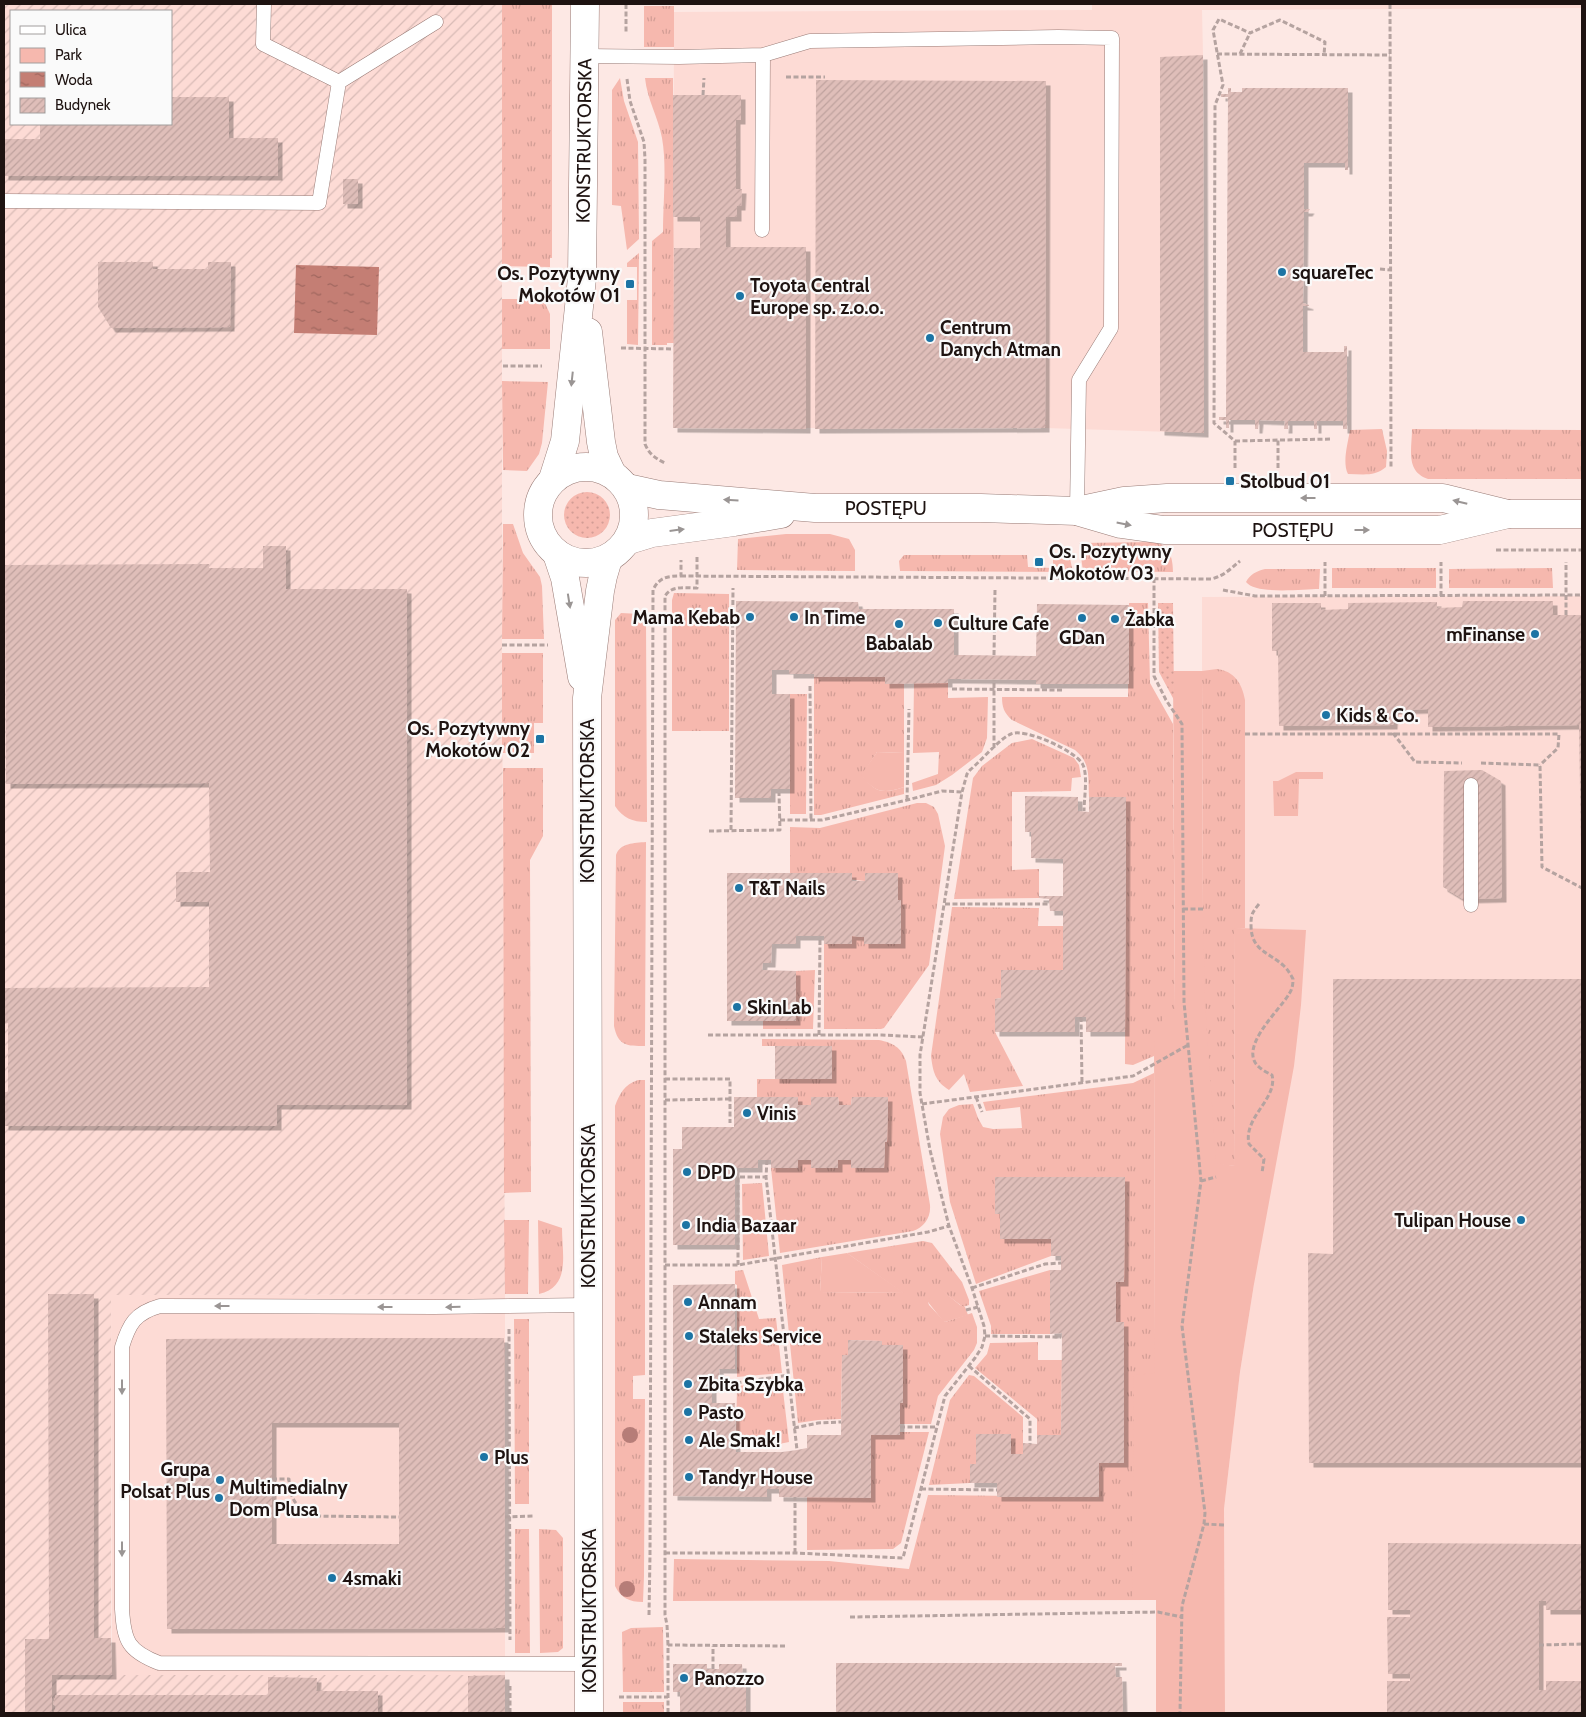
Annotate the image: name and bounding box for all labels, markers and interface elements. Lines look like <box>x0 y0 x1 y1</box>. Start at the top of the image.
legend <box>10 10 172 125</box>
text: Ulica <box>55 21 87 39</box>
text: Park <box>55 46 82 64</box>
street label: KONSTRUKTORSKA <box>572 58 596 223</box>
text: Woda <box>55 71 93 89</box>
text: Budynek <box>55 96 111 114</box>
place label: squareTec <box>1292 261 1374 284</box>
place label: Os. Pozytywny Mokotów 01 <box>497 262 621 307</box>
marker: squareTec <box>1276 266 1288 278</box>
place label: Toyota Central Europe sp. z.o.o. <box>750 274 884 319</box>
marker: Os. Pozytywny Mokotów 01 <box>624 278 636 290</box>
marker: Toyota Central Europe sp. z.o.o. <box>734 290 746 302</box>
place label: Centrum Danych Atman <box>940 316 1061 361</box>
marker: Centrum Danych Atman <box>924 332 936 344</box>
one-way arrow <box>567 371 575 387</box>
place label: Stolbud 01 <box>1240 470 1330 493</box>
marker: Stolbud 01 <box>1224 475 1236 487</box>
one-way arrow <box>1300 494 1316 502</box>
one-way arrow <box>723 495 739 503</box>
street label: POSTĘPU <box>845 497 927 520</box>
one-way arrow <box>1453 498 1468 506</box>
street label: POSTĘPU <box>1252 519 1334 542</box>
one-way arrow <box>1117 520 1132 528</box>
one-way arrow <box>669 526 685 534</box>
one-way arrow <box>1354 526 1370 534</box>
place label: Os. Pozytywny Mokotów 03 <box>1049 540 1173 585</box>
marker: Os. Pozytywny Mokotów 03 <box>1033 556 1045 568</box>
one-way arrow <box>565 594 573 610</box>
place label: Mama Kebab <box>632 606 740 629</box>
place label: In Time <box>804 606 865 629</box>
place label: Żabka <box>1125 608 1175 631</box>
marker: Mama Kebab <box>744 611 756 623</box>
marker: In Time <box>788 611 800 623</box>
place label: Culture Cafe <box>948 612 1049 635</box>
marker: GDan <box>1076 612 1088 624</box>
marker: Żabka <box>1109 613 1121 625</box>
marker: Culture Cafe <box>932 617 944 629</box>
marker: Babalab <box>893 618 905 630</box>
place label: mFinanse <box>1446 623 1525 646</box>
place label: GDan <box>1059 626 1105 649</box>
marker: mFinanse <box>1529 628 1541 640</box>
place label: Babalab <box>866 632 933 655</box>
place label: Kids & Co. <box>1336 704 1419 727</box>
marker: Kids & Co. <box>1320 709 1332 721</box>
place label: Os. Pozytywny Mokotów 02 <box>407 717 531 762</box>
street label: KONSTRUKTORSKA <box>576 718 599 883</box>
marker: Os. Pozytywny Mokotów 02 <box>534 733 546 745</box>
place label: T&T Nails <box>749 877 825 900</box>
marker: T&T Nails <box>733 882 745 894</box>
place label: SkinLab <box>747 996 812 1019</box>
marker: SkinLab <box>731 1001 743 1013</box>
place label: Vinis <box>757 1102 796 1125</box>
marker: Vinis <box>741 1107 753 1119</box>
street label: KONSTRUKTORSKA <box>577 1123 600 1288</box>
place label: DPD <box>697 1161 736 1184</box>
marker: DPD <box>681 1166 693 1178</box>
place label: Tulipan House <box>1394 1209 1511 1232</box>
place label: India Bazaar <box>696 1214 797 1237</box>
marker: Tulipan House <box>1515 1214 1527 1226</box>
marker: India Bazaar <box>680 1219 692 1231</box>
place label: Annam <box>698 1291 757 1314</box>
marker: Annam <box>682 1296 694 1308</box>
one-way arrow <box>214 1302 230 1310</box>
one-way arrow <box>377 1303 393 1311</box>
one-way arrow <box>445 1303 461 1311</box>
place label: Staleks Service <box>699 1325 822 1348</box>
marker: Staleks Service <box>683 1330 695 1342</box>
place label: Zbita Szybka <box>698 1373 804 1396</box>
marker: Zbita Szybka <box>682 1378 694 1390</box>
one-way arrow <box>118 1379 126 1395</box>
place label: Pasto <box>698 1401 744 1424</box>
marker: Pasto <box>682 1406 694 1418</box>
place label: Ale Smak! <box>699 1429 781 1452</box>
marker: Ale Smak! <box>683 1434 695 1446</box>
place label: Plus <box>494 1446 529 1469</box>
marker: Plus <box>478 1451 490 1463</box>
place label: Grupa Polsat Plus <box>120 1458 211 1503</box>
place label: Tandyr House <box>699 1466 813 1489</box>
marker: Tandyr House <box>683 1471 695 1483</box>
marker: Grupa Polsat Plus <box>214 1474 226 1486</box>
place label: Multimedialny Dom Plusa <box>229 1476 348 1521</box>
marker: Multimedialny Dom Plusa <box>213 1492 225 1504</box>
street label: KONSTRUKTORSKA <box>578 1528 601 1693</box>
one-way arrow <box>118 1541 126 1557</box>
place label: 4smaki <box>342 1567 402 1590</box>
marker: 4smaki <box>326 1572 338 1584</box>
place label: Panozzo <box>694 1667 765 1690</box>
marker: Panozzo <box>678 1672 690 1684</box>

